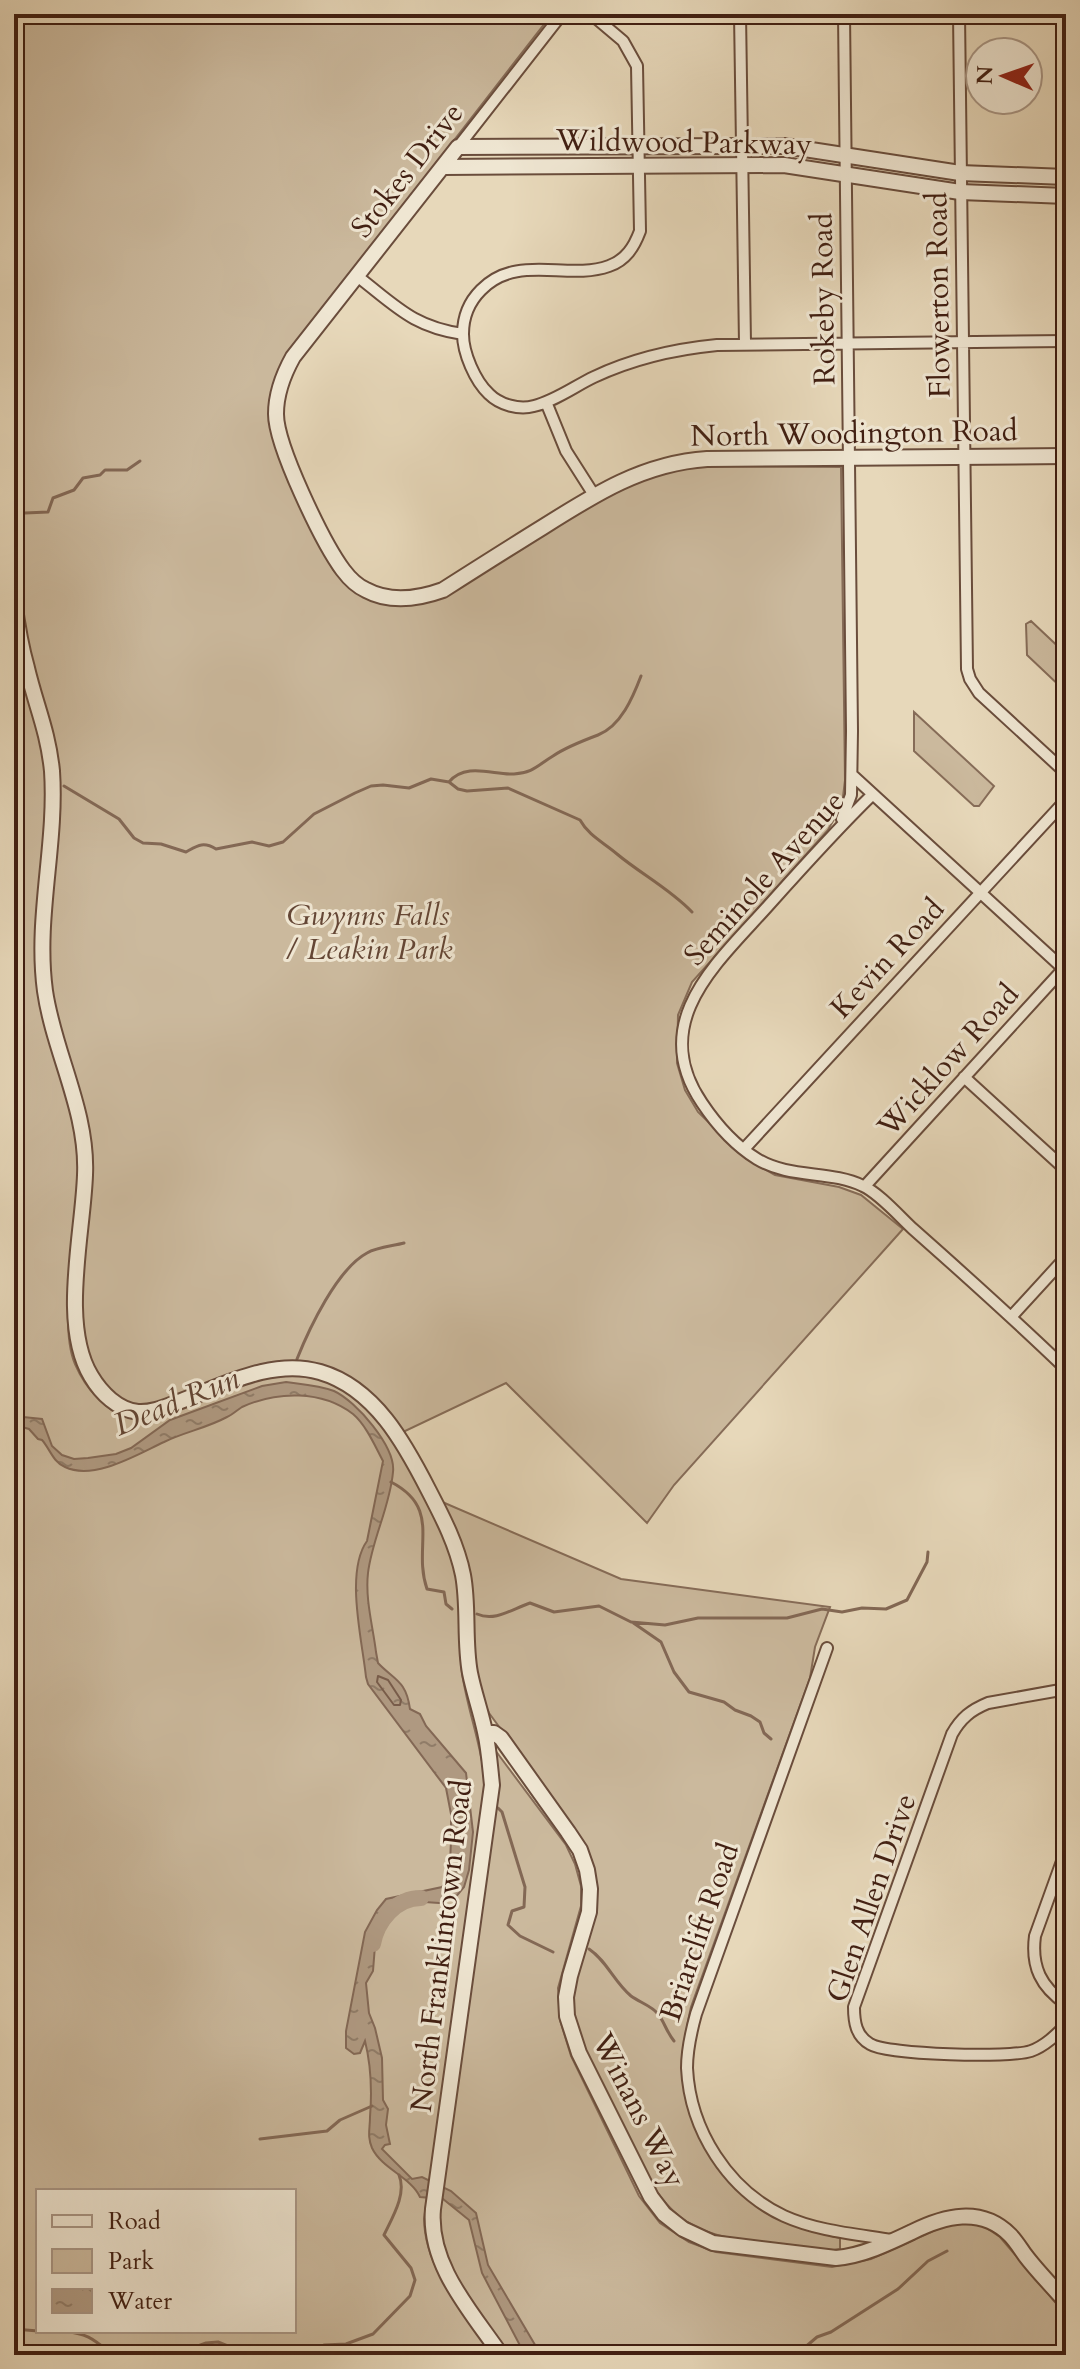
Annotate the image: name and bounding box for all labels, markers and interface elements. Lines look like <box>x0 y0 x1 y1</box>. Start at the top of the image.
north arrow <box>964 36 1044 116</box>
text: N <box>970 65 1000 85</box>
street label: Stokes Drive <box>342 94 473 246</box>
street label: Wildwood Parkway <box>555 120 813 165</box>
street label: Flowerton Road <box>916 191 961 398</box>
street label: Rokeby Road <box>801 212 846 386</box>
street label: North Woodington Road <box>690 410 1018 457</box>
street label: Seminole Avenue <box>675 782 854 975</box>
street label: Kevin Road <box>821 889 954 1027</box>
park label: Gwynns Falls / Leakin Park <box>283 895 453 970</box>
street label: Wicklow Road <box>868 975 1028 1147</box>
water label: Dead Run <box>107 1357 246 1447</box>
street label: North Franklintown Road <box>401 1777 482 2115</box>
street label: Glen Allen Drive <box>817 1788 926 2008</box>
street label: Briarclift Road <box>650 1838 749 2027</box>
street label: Winans Way <box>582 2025 695 2195</box>
legend <box>36 2189 296 2333</box>
text: Road <box>108 2205 161 2238</box>
text: Park <box>108 2245 154 2278</box>
text: Water <box>107 2285 172 2318</box>

